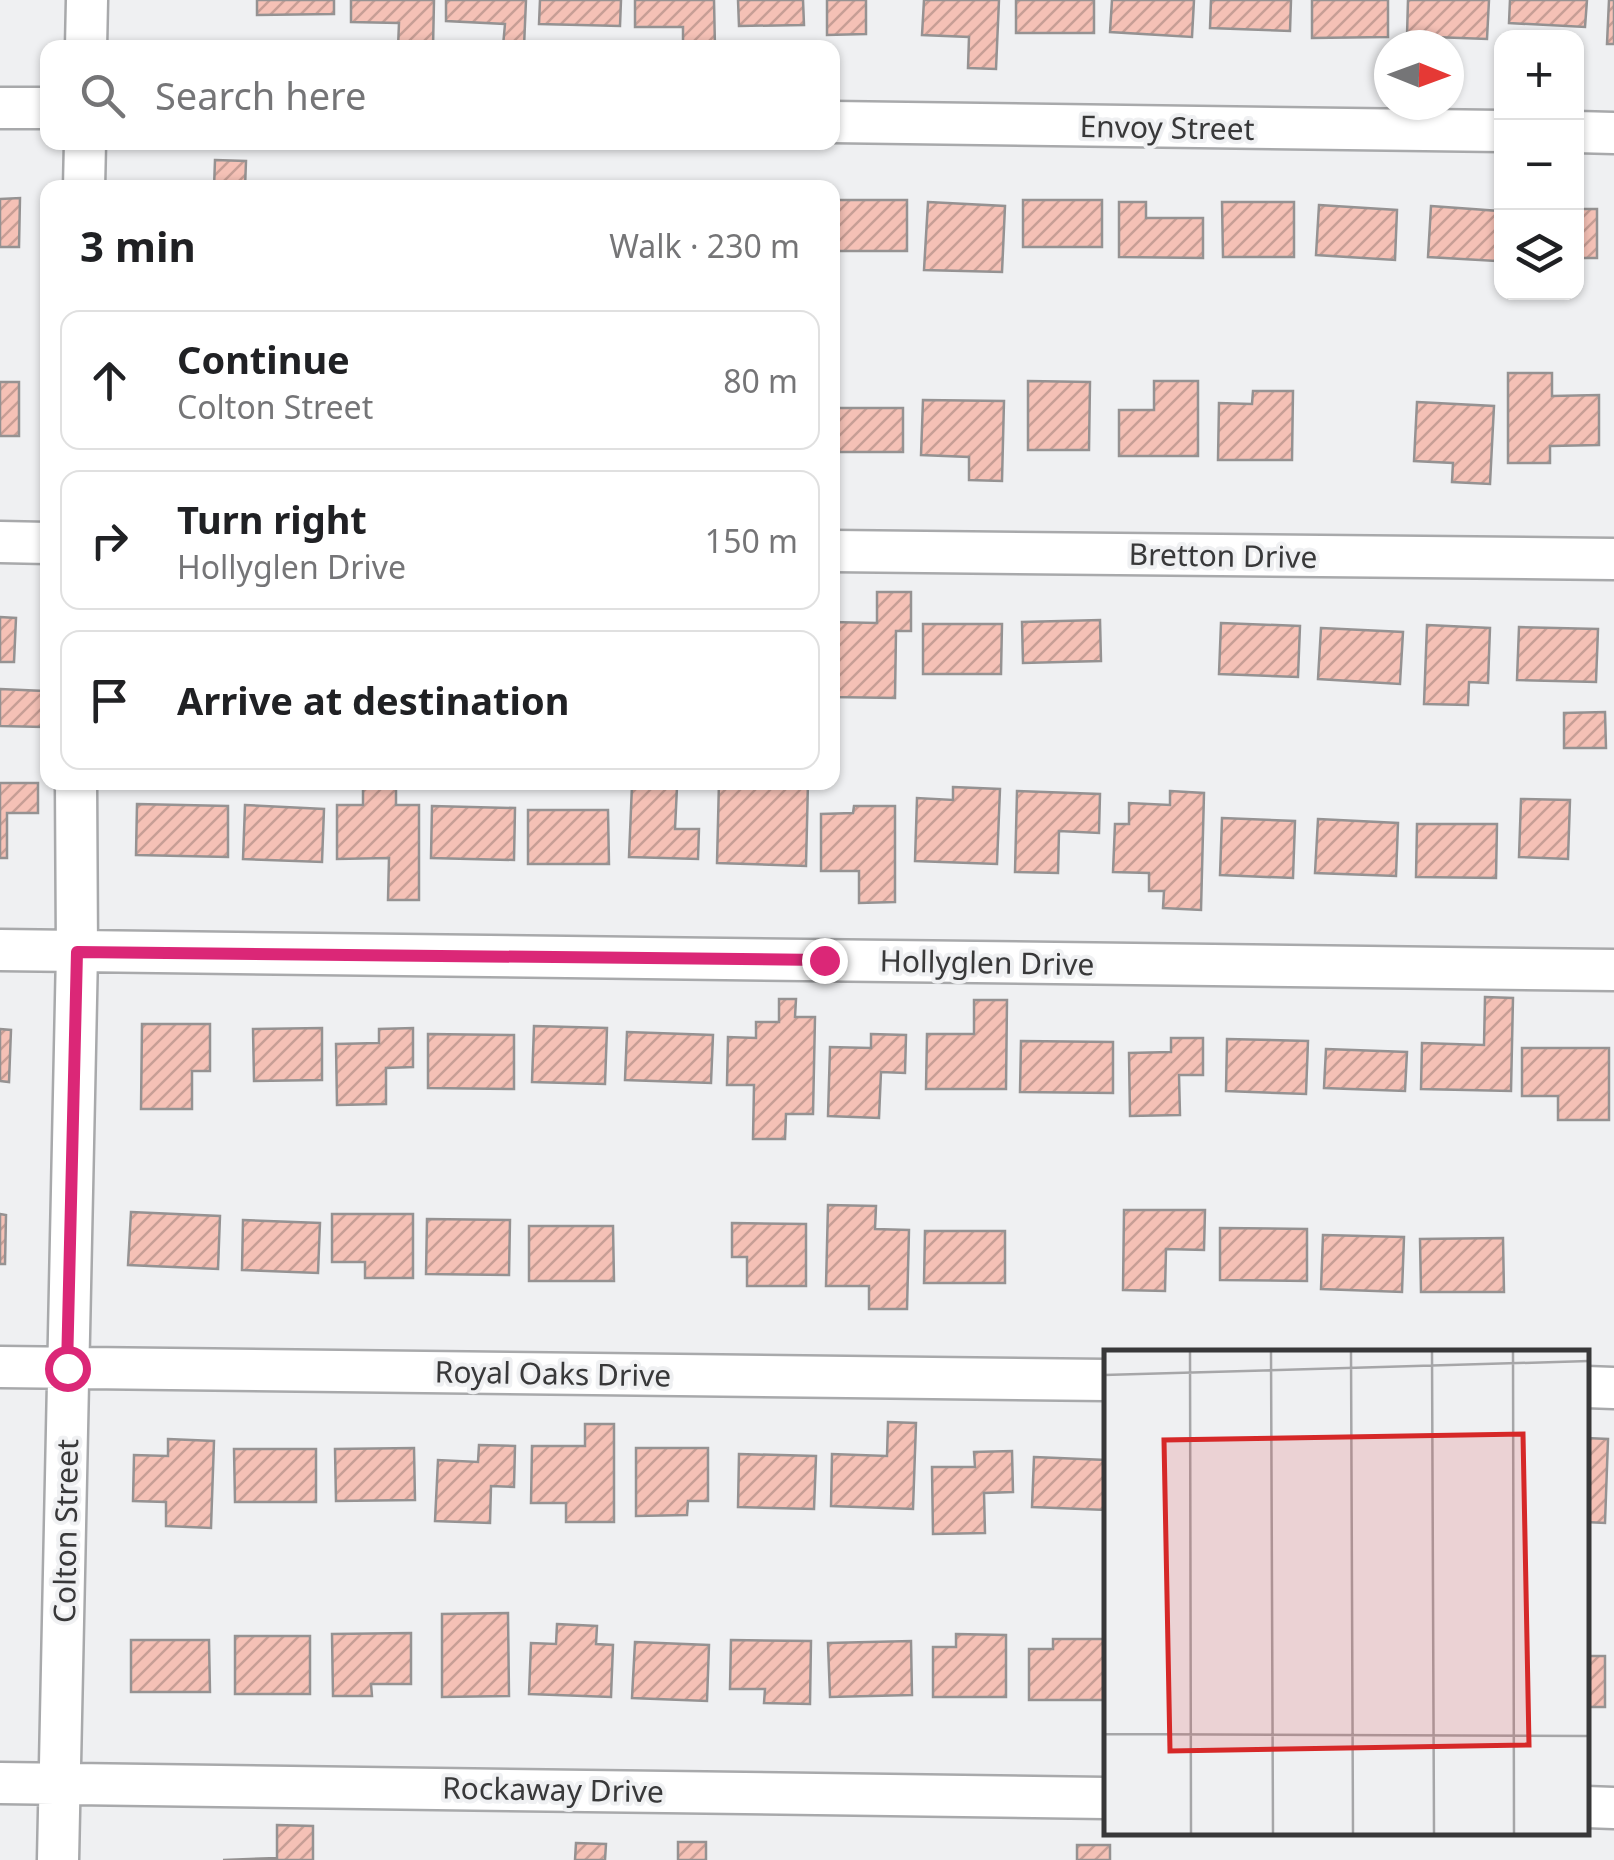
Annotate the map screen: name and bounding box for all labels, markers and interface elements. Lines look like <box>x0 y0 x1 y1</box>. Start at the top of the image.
north arrow <box>1374 30 1464 120</box>
map controls <box>1494 30 1584 300</box>
button: + <box>1494 30 1584 120</box>
search box <box>40 40 840 150</box>
icon: search <box>75 68 130 123</box>
text: Search here <box>155 69 366 121</box>
street label: Envoy Street <box>1079 105 1255 149</box>
button: − <box>1494 120 1584 210</box>
button: layers <box>1494 210 1584 300</box>
text: 3 min <box>80 217 196 274</box>
text: Walk · 230 m <box>609 224 800 267</box>
text: Continue <box>177 333 350 385</box>
icon: ahead <box>82 353 137 408</box>
text: 80 m <box>723 359 798 402</box>
text: Colton Street <box>177 385 373 428</box>
text: Turn right <box>177 493 367 545</box>
icon: right <box>82 513 137 568</box>
text: 150 m <box>705 519 798 562</box>
street label: Bretton Drive <box>1128 533 1318 577</box>
text: Hollyglen Drive <box>177 545 406 588</box>
icon: arrive <box>82 673 137 728</box>
text: Arrive at destination <box>177 674 569 726</box>
route end <box>802 938 848 984</box>
street label: Hollyglen Drive <box>879 940 1095 984</box>
route start <box>45 1346 91 1392</box>
street label: Royal Oaks Drive <box>434 1350 672 1396</box>
inset map <box>1104 1350 1589 1835</box>
street label: Colton Street <box>43 1439 87 1623</box>
street label: Rockaway Drive <box>442 1767 664 1811</box>

